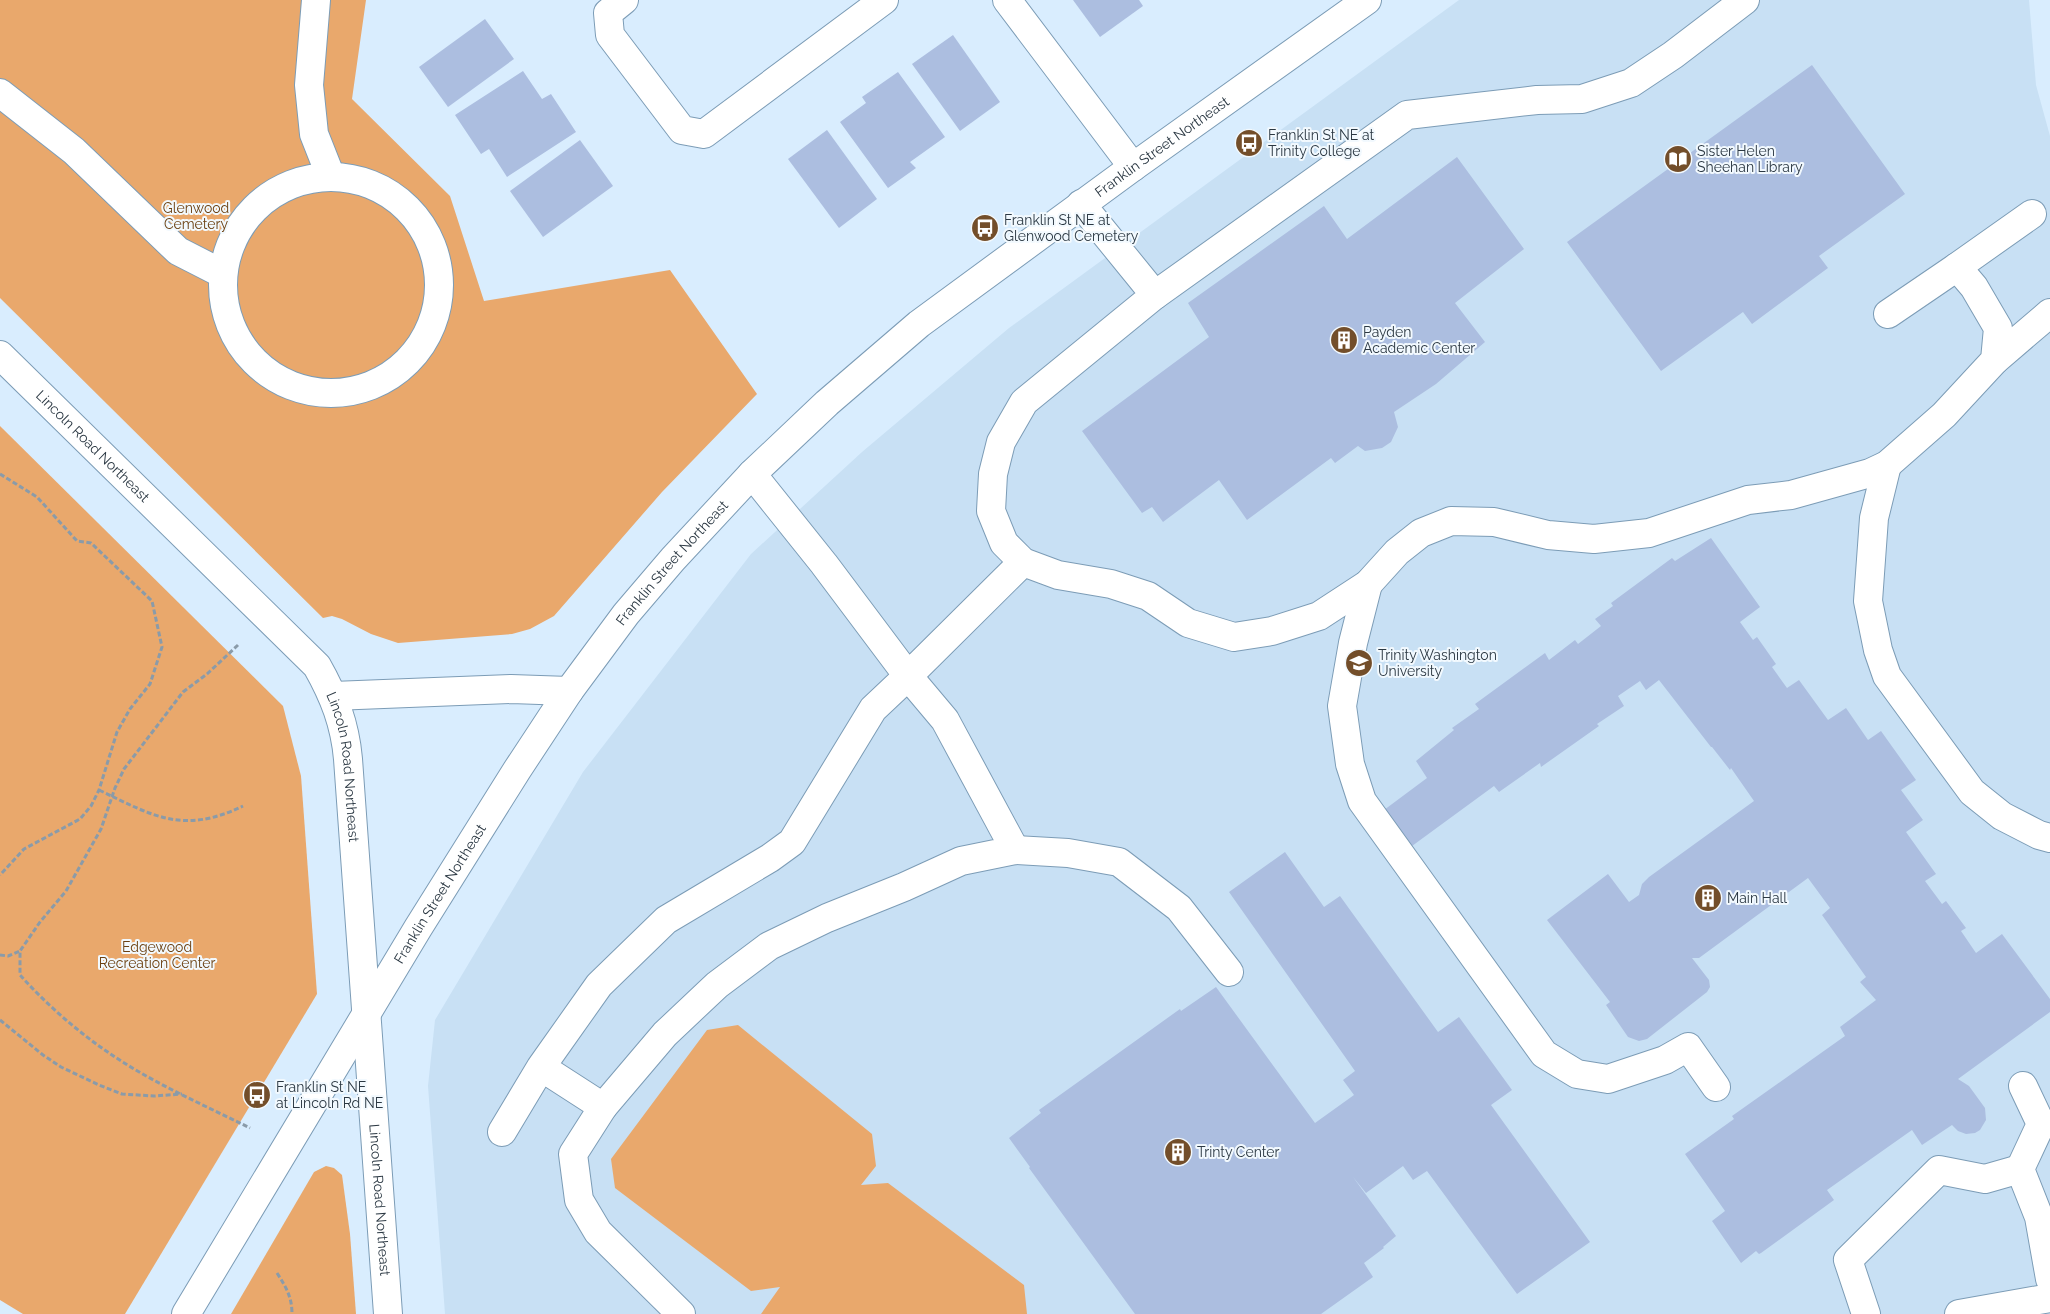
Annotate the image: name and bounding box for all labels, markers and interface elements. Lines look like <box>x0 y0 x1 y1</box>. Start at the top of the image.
street label: Franklin Street Northeast <box>1092 93 1232 200</box>
place label: Franklin St NE at Trinity College <box>1268 127 1375 159</box>
bus stop icon: Franklin St NE at Trinity College <box>1234 128 1264 158</box>
place label: Sister Helen Sheehan Library <box>1697 143 1803 175</box>
library icon: Sister Helen Sheehan Library <box>1663 144 1693 174</box>
park label: Glenwood Cemetery <box>163 200 229 232</box>
place label: Franklin St NE at Glenwood Cemetery <box>1004 212 1139 244</box>
bus stop icon: Franklin St NE at Glenwood Cemetery <box>970 213 1000 243</box>
place label: Payden Academic Center <box>1363 324 1475 356</box>
building icon: Payden Academic Center <box>1329 325 1359 355</box>
street label: Lincoln Road Northeast <box>33 387 153 505</box>
street label: Franklin Street Northeast <box>613 497 731 628</box>
place label: Trinity Washington University <box>1378 647 1497 679</box>
school or university icon: Trinity Washington University <box>1344 648 1374 678</box>
street label: Lincoln Road Northeast <box>323 689 362 843</box>
street label: Franklin Street Northeast <box>391 821 489 966</box>
building icon: Main Hall <box>1693 883 1723 913</box>
place label: Main Hall <box>1727 890 1787 906</box>
park label: Edgewood Recreation Center <box>99 939 215 971</box>
place label: Franklin St NE at Lincoln Rd NE <box>276 1079 383 1111</box>
bus stop icon: Franklin St NE at Lincoln Rd NE <box>242 1080 272 1110</box>
street label: Lincoln Road Northeast <box>366 1123 393 1277</box>
building icon: Trinty Center <box>1163 1137 1193 1167</box>
place label: Trinty Center <box>1197 1144 1280 1160</box>

